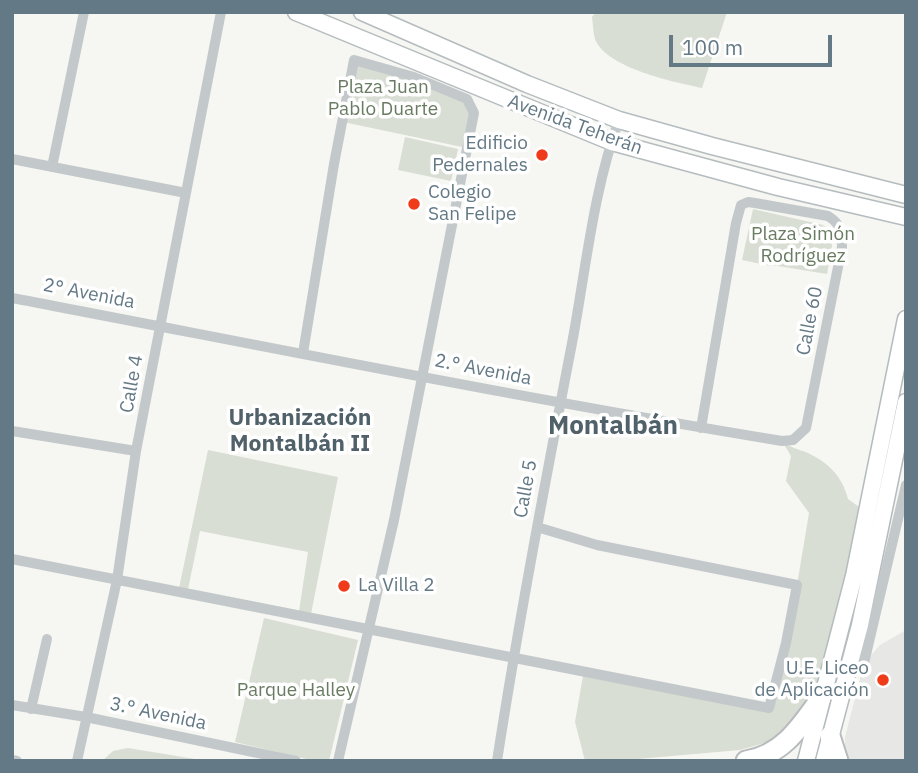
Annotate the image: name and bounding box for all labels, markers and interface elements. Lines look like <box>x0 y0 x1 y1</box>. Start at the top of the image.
scale bar <box>673 21 836 65</box>
text: 100 m <box>682 33 743 61</box>
park label: Plaza Juan Pablo Duarte <box>328 77 438 121</box>
street label: Avenida Teherán <box>505 90 645 160</box>
place label: Edificio Pedernales <box>432 133 528 177</box>
marker: Edificio Pedernales <box>534 147 550 163</box>
place label: Colegio San Felipe <box>428 182 516 226</box>
marker: Colegio San Felipe <box>406 196 422 212</box>
park label: Plaza Simón Rodríguez <box>751 224 855 268</box>
street label: 2° Avenida <box>41 274 137 314</box>
street label: Calle 60 <box>792 285 828 357</box>
street label: 2.° Avenida <box>433 349 533 391</box>
street label: Calle 4 <box>116 353 148 415</box>
district label: Urbanización Montalbán II <box>229 404 371 458</box>
district label: Montalbán <box>548 410 678 442</box>
street label: Calle 5 <box>510 458 542 520</box>
place label: La Villa 2 <box>358 575 435 597</box>
marker: La Villa 2 <box>336 578 352 594</box>
place label: U.E. Liceo de Aplicación <box>755 658 869 702</box>
marker: U.E. Liceo de Aplicación <box>875 672 891 688</box>
park label: Parque Halley <box>237 680 355 702</box>
street label: 3.° Avenida <box>108 693 208 735</box>

